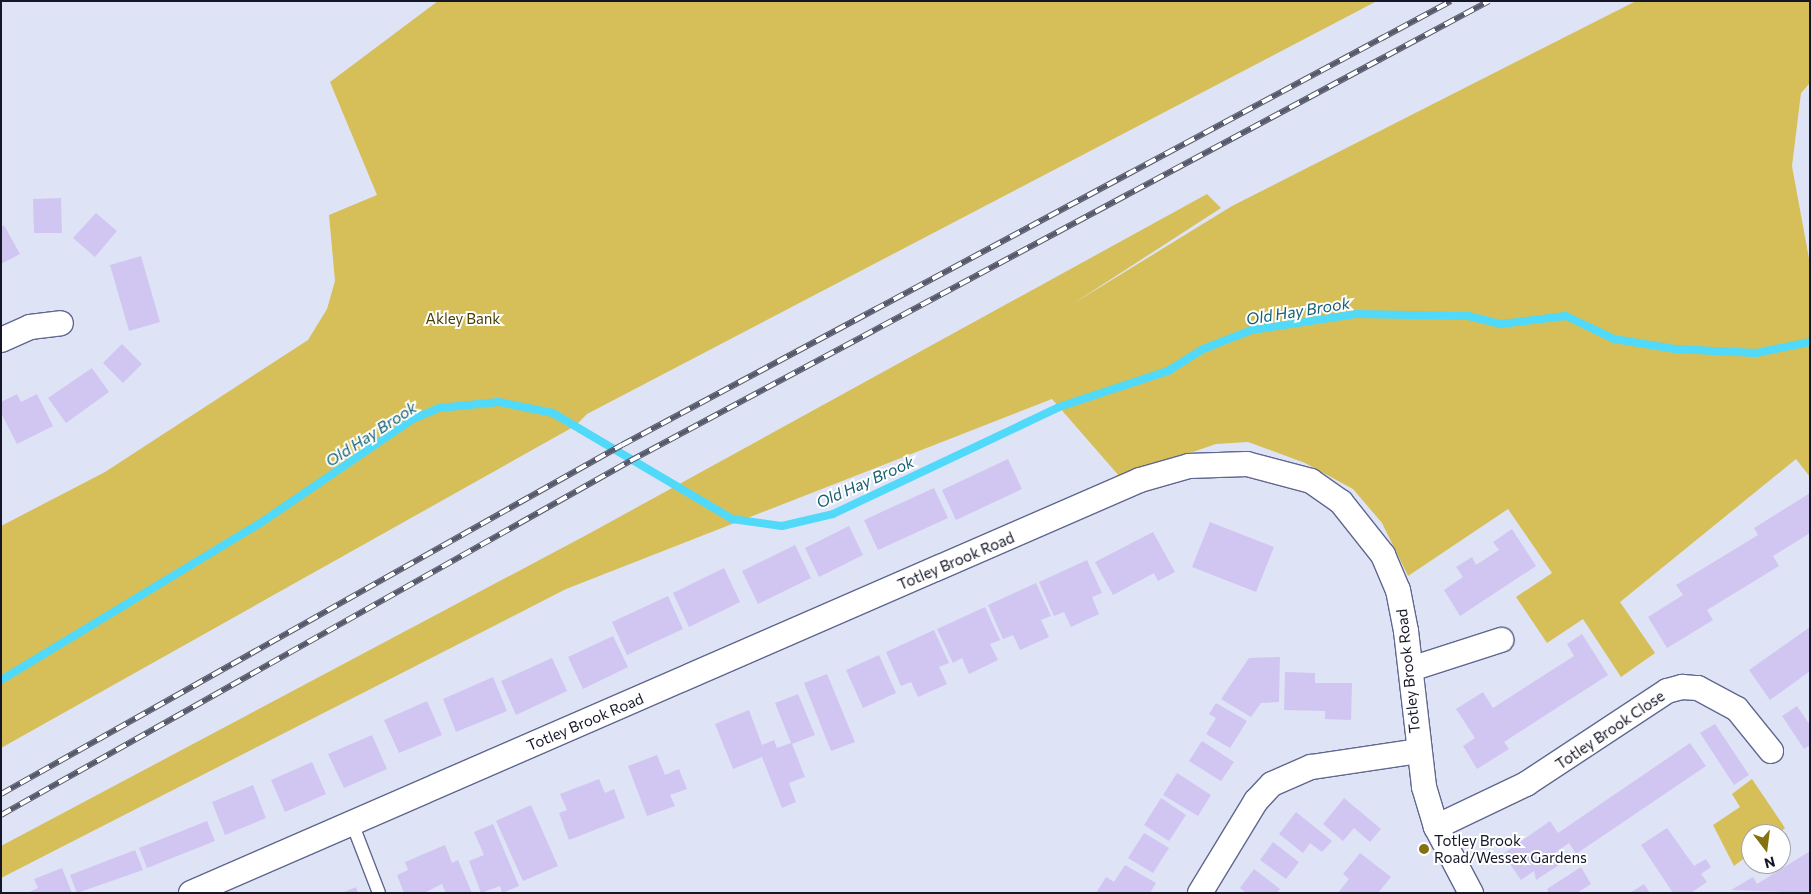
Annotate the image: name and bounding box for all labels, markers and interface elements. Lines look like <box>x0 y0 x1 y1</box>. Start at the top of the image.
water label: Old Hay Brook <box>1245 293 1351 329</box>
park label: Akley Bank <box>426 310 500 328</box>
water label: Old Hay Brook <box>322 397 420 471</box>
water label: Old Hay Brook <box>813 452 917 512</box>
street label: Totley Brook Road <box>895 528 1017 594</box>
street label: Totley Brook Road <box>1393 608 1423 734</box>
street label: Totley Brook Close <box>1552 687 1668 773</box>
street label: Totley Brook Road <box>524 689 646 755</box>
north arrow <box>1741 824 1791 874</box>
place label: Totley Brook Road/Wessex Gardens <box>1434 831 1587 866</box>
marker: Totley Brook Road/Wessex Gardens <box>1418 843 1430 855</box>
text: N <box>1762 853 1777 873</box>

